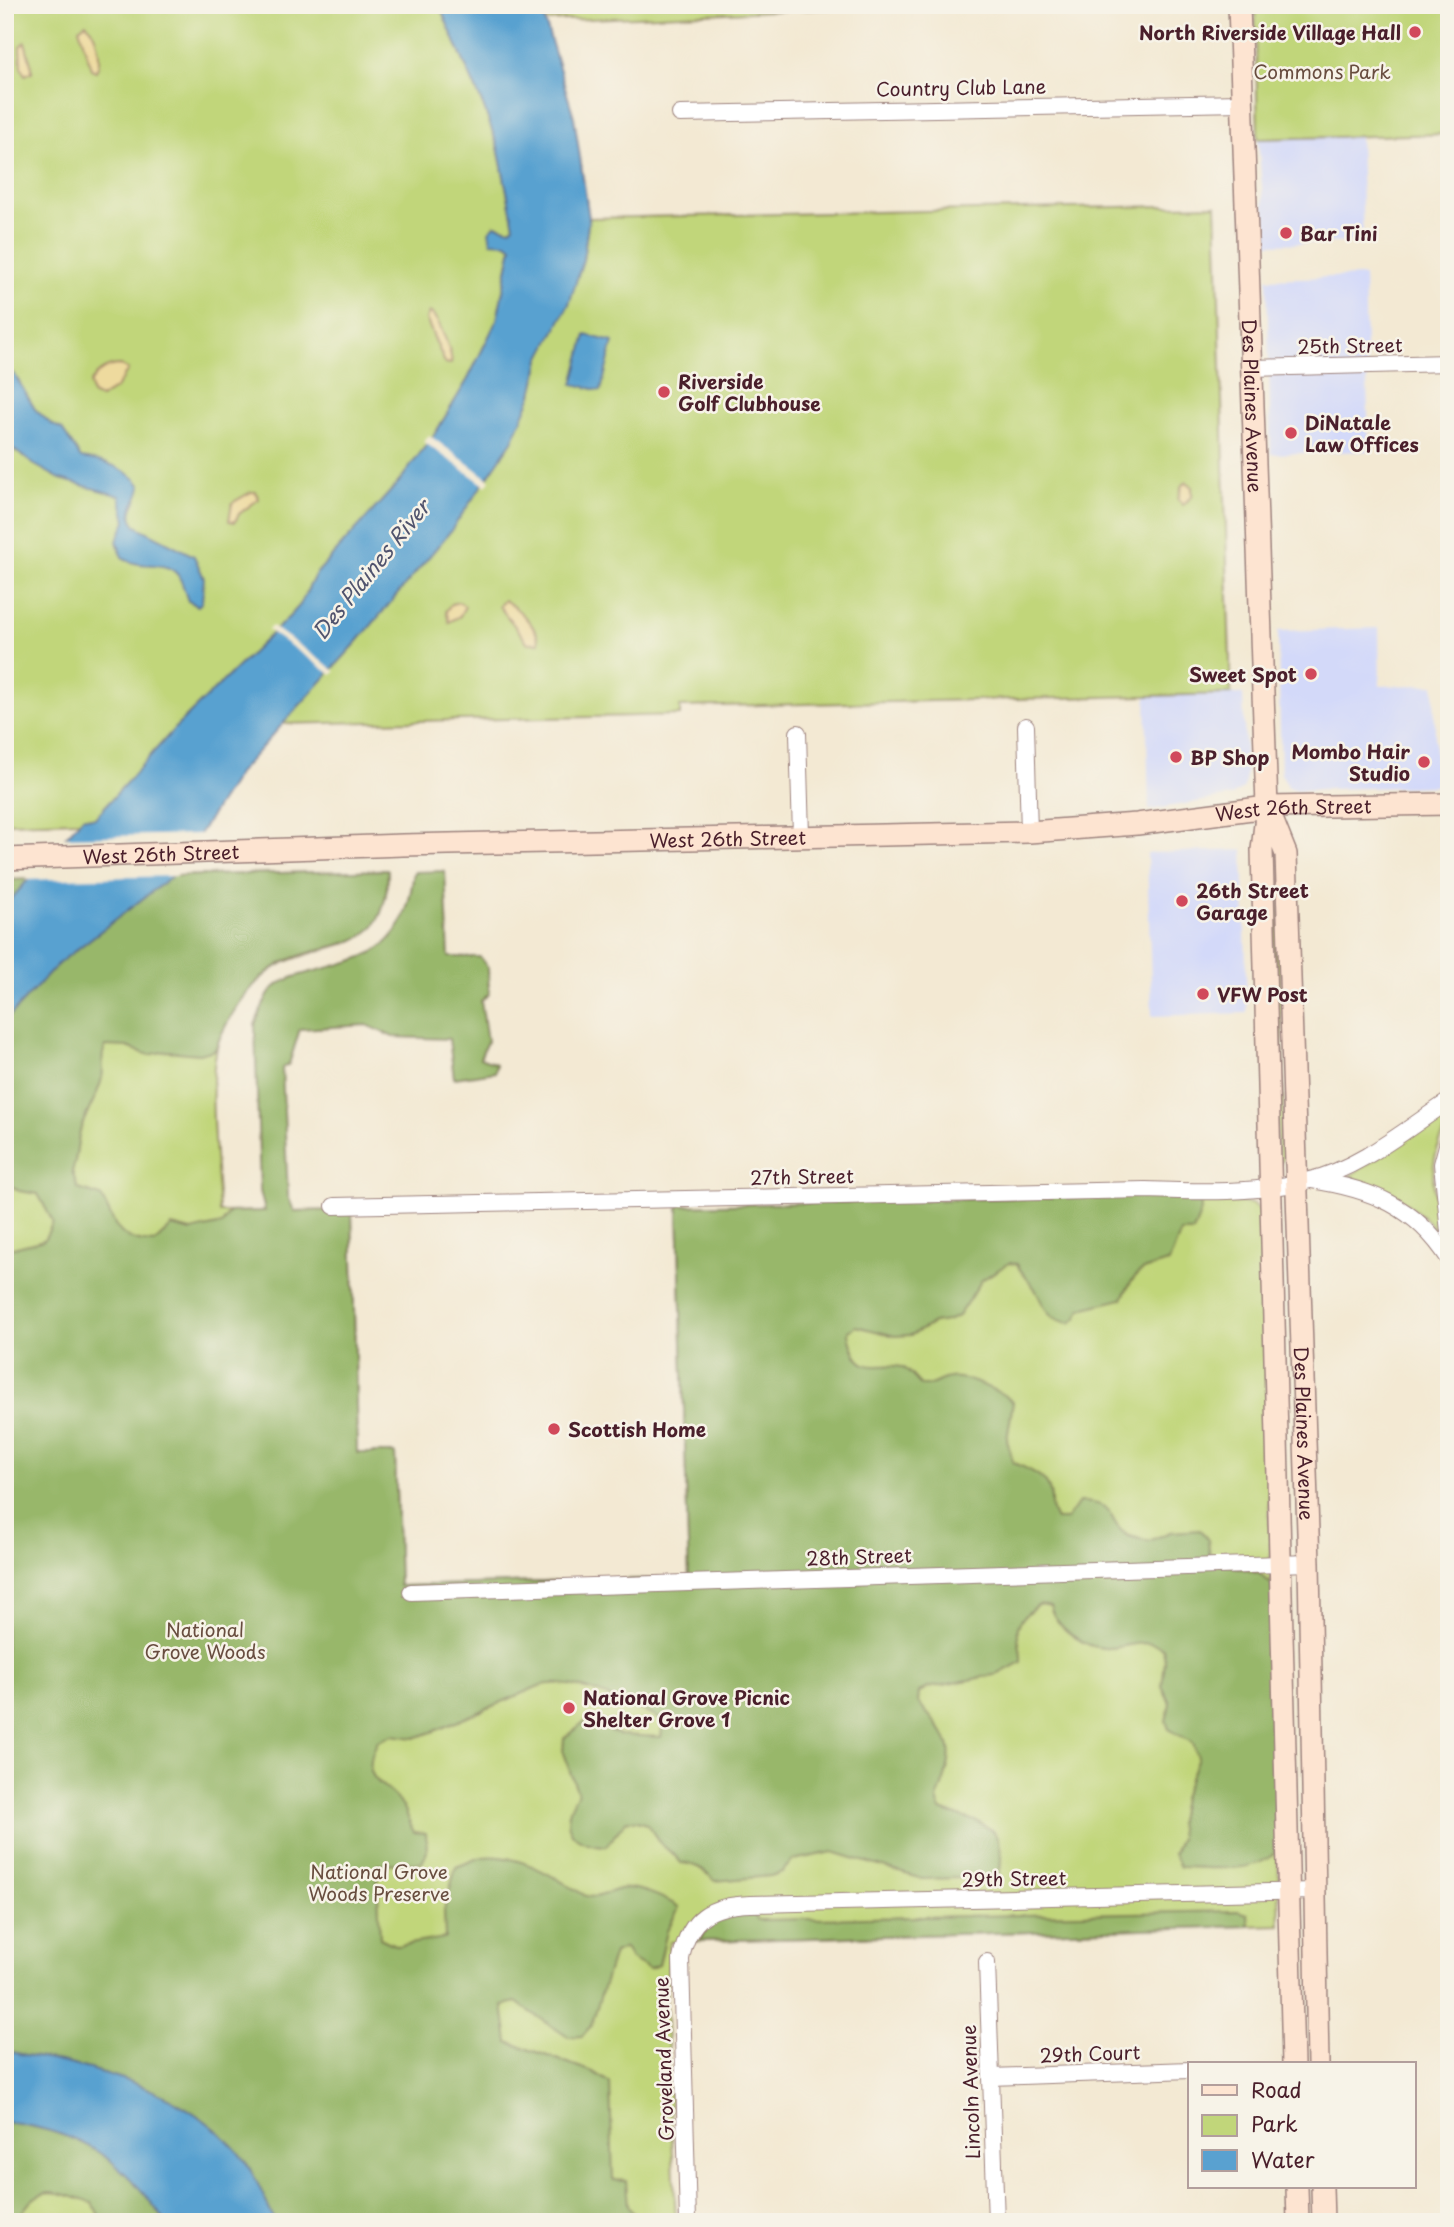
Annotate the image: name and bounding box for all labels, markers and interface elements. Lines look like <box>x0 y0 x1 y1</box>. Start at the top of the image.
place label: North Riverside Village Hall <box>1139 18 1401 46</box>
marker: North Riverside Village Hall <box>1407 24 1423 40</box>
park label: Commons Park <box>1253 57 1391 85</box>
street label: Country Club Lane <box>876 72 1046 102</box>
place label: Bar Tini <box>1300 219 1377 247</box>
marker: Bar Tini <box>1278 225 1294 241</box>
street label: Des Plaines Avenue <box>1236 318 1270 493</box>
street label: 25th Street <box>1297 330 1403 360</box>
place label: Riverside Golf Clubhouse <box>678 367 821 417</box>
marker: Riverside Golf Clubhouse <box>656 384 672 400</box>
place label: DiNatale Law Offices <box>1305 408 1419 458</box>
marker: DiNatale Law Offices <box>1283 425 1299 441</box>
water label: Des Plaines River <box>303 490 438 646</box>
place label: Sweet Spot <box>1189 660 1297 688</box>
marker: Sweet Spot <box>1303 666 1319 682</box>
place label: Mombo Hair Studio <box>1291 737 1410 787</box>
place label: BP Shop <box>1190 743 1269 771</box>
marker: BP Shop <box>1168 749 1184 765</box>
marker: Mombo Hair Studio <box>1416 754 1432 770</box>
street label: West 26th Street <box>1213 791 1372 828</box>
street label: West 26th Street <box>649 823 807 854</box>
street label: West 26th Street <box>82 837 240 870</box>
place label: 26th Street Garage <box>1196 876 1309 926</box>
marker: 26th Street Garage <box>1174 893 1190 909</box>
place label: VFW Post <box>1217 980 1308 1008</box>
marker: VFW Post <box>1195 986 1211 1002</box>
street label: 27th Street <box>750 1161 854 1191</box>
street label: Des Plaines Avenue <box>1288 1346 1322 1521</box>
place label: Scottish Home <box>568 1415 706 1443</box>
marker: Scottish Home <box>546 1421 562 1437</box>
street label: 28th Street <box>806 1540 913 1572</box>
park label: National Grove Woods <box>144 1615 266 1665</box>
place label: National Grove Picnic Shelter Grove 1 <box>583 1683 790 1733</box>
marker: National Grove Picnic Shelter Grove 1 <box>561 1700 577 1716</box>
park label: National Grove Woods Preserve <box>308 1857 450 1907</box>
street label: 29th Street <box>961 1863 1067 1893</box>
street label: Groveland Avenue <box>646 1976 680 2142</box>
street label: Lincoln Avenue <box>954 2024 986 2160</box>
street label: 29th Court <box>1039 2037 1141 2069</box>
legend <box>1188 2062 1416 2188</box>
text: Road <box>1251 2073 1302 2105</box>
text: Park <box>1251 2107 1298 2139</box>
text: Water <box>1251 2143 1315 2175</box>

